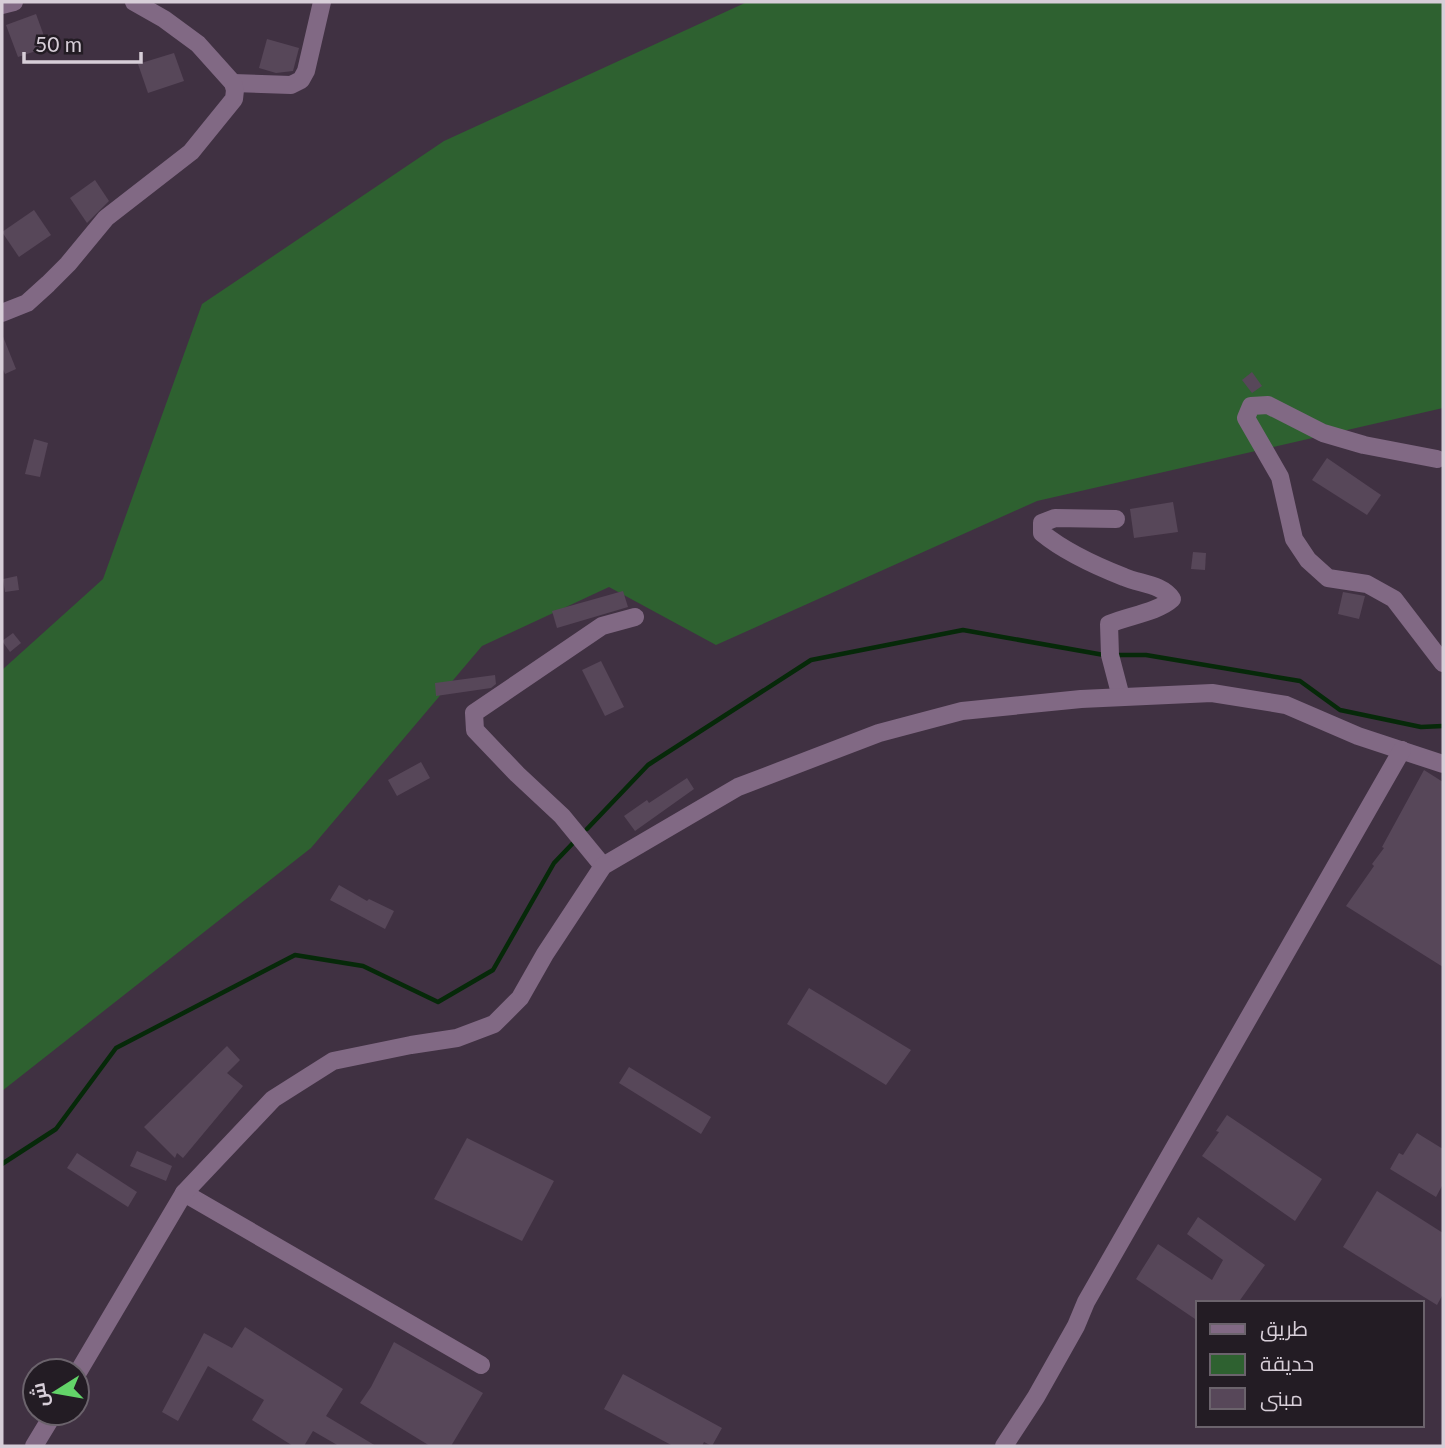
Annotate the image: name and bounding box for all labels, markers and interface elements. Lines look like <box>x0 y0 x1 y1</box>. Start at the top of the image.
scale bar <box>24 21 142 65</box>
text: 50 m <box>35 31 82 56</box>
legend <box>1196 1301 1424 1427</box>
text: طريق <box>1260 1315 1308 1342</box>
text: حديقة <box>1260 1350 1314 1375</box>
north arrow <box>21 1357 91 1427</box>
text: ش <box>25 1381 53 1410</box>
text: مبنى <box>1260 1385 1303 1412</box>

